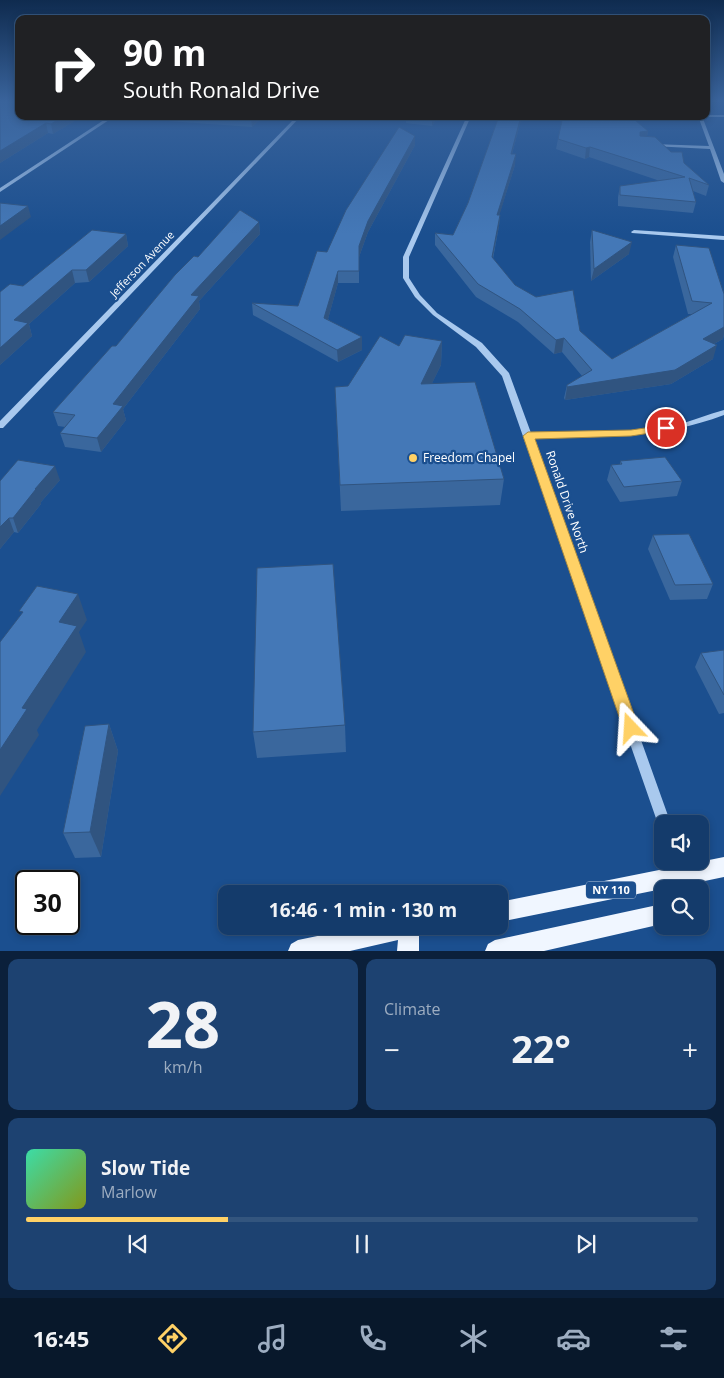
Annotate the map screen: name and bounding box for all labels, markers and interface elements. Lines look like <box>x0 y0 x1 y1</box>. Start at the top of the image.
text: 90 m <box>123 29 206 76</box>
icon: right <box>40 35 105 100</box>
text: South Ronald Drive <box>123 74 320 104</box>
street label: Jefferson Avenue <box>105 227 177 301</box>
pin <box>645 407 687 449</box>
icon: arrive <box>652 414 680 442</box>
street label: Ronald Drive North <box>542 448 593 555</box>
place label: Freedom Chapel <box>423 449 515 466</box>
marker: Freedom Chapel <box>407 452 419 464</box>
position arrow <box>604 701 656 753</box>
map controls <box>654 815 709 935</box>
button: sound <box>654 815 709 870</box>
speed limit sign: 30 <box>15 870 80 935</box>
button: search <box>654 880 709 935</box>
road number: NY 110 <box>586 882 636 898</box>
text: 16:46 · 1 min · 130 m <box>269 897 457 923</box>
text: 28 <box>146 979 220 1067</box>
text: Climate <box>384 998 441 1020</box>
text: 22° <box>511 1022 571 1074</box>
text: − <box>384 1030 400 1068</box>
text: + <box>682 1030 698 1068</box>
text: km/h <box>164 1056 202 1078</box>
text: Slow Tide <box>101 1155 190 1181</box>
text: Marlow <box>101 1181 157 1203</box>
icon: previous <box>124 1230 152 1258</box>
icon: pause <box>348 1230 376 1258</box>
icon: next <box>572 1230 600 1258</box>
icon: directions <box>155 1321 190 1356</box>
icon: music <box>255 1321 290 1356</box>
icon: phone <box>355 1321 390 1356</box>
icon: climate <box>456 1321 491 1356</box>
icon: car <box>556 1321 591 1356</box>
icon: filters <box>656 1321 691 1356</box>
text: 16:45 <box>33 1323 89 1353</box>

